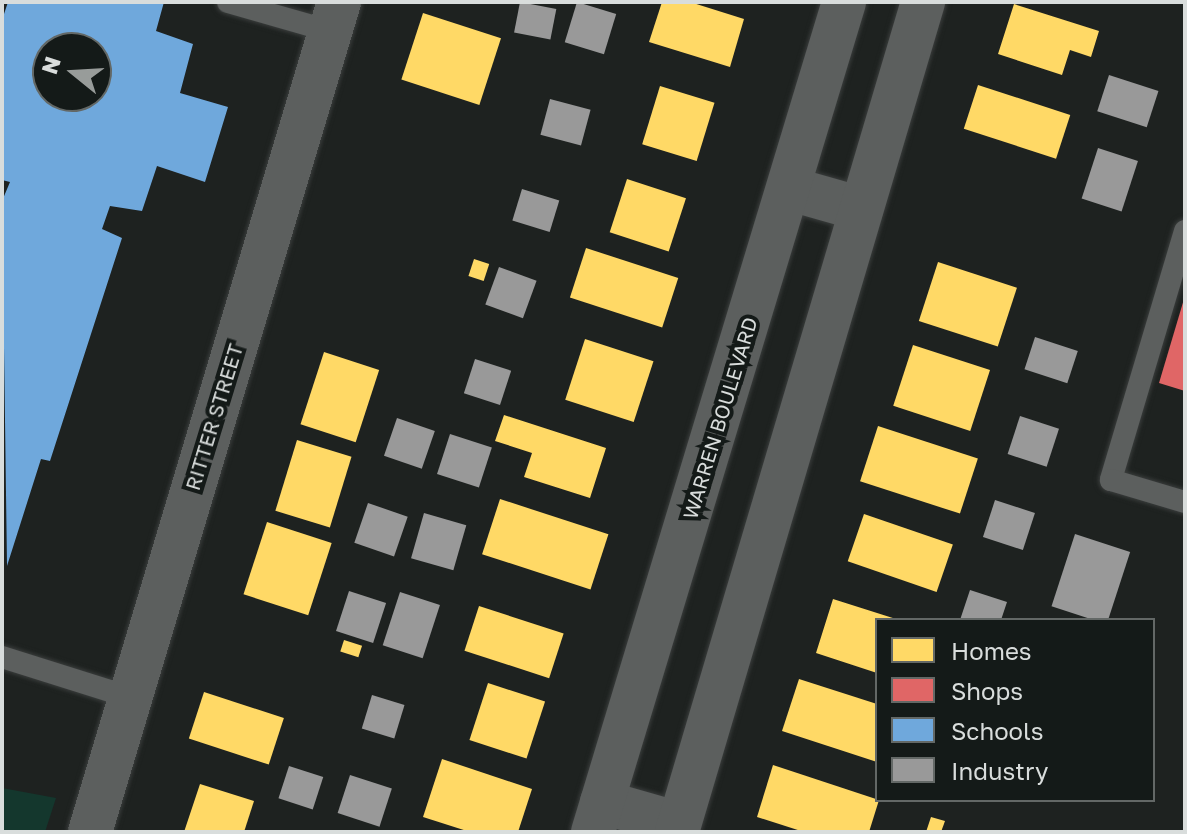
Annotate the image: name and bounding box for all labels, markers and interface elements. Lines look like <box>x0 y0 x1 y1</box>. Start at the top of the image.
north arrow <box>32 32 112 112</box>
text: N <box>35 53 66 77</box>
street label: WARREN BOULEVARD <box>678 314 762 522</box>
street label: RITTER STREET <box>180 341 248 493</box>
legend <box>875 618 1155 802</box>
text: Homes <box>951 636 1032 665</box>
text: Shops <box>951 676 1023 705</box>
text: Schools <box>951 716 1043 745</box>
text: Industry <box>951 756 1048 785</box>

